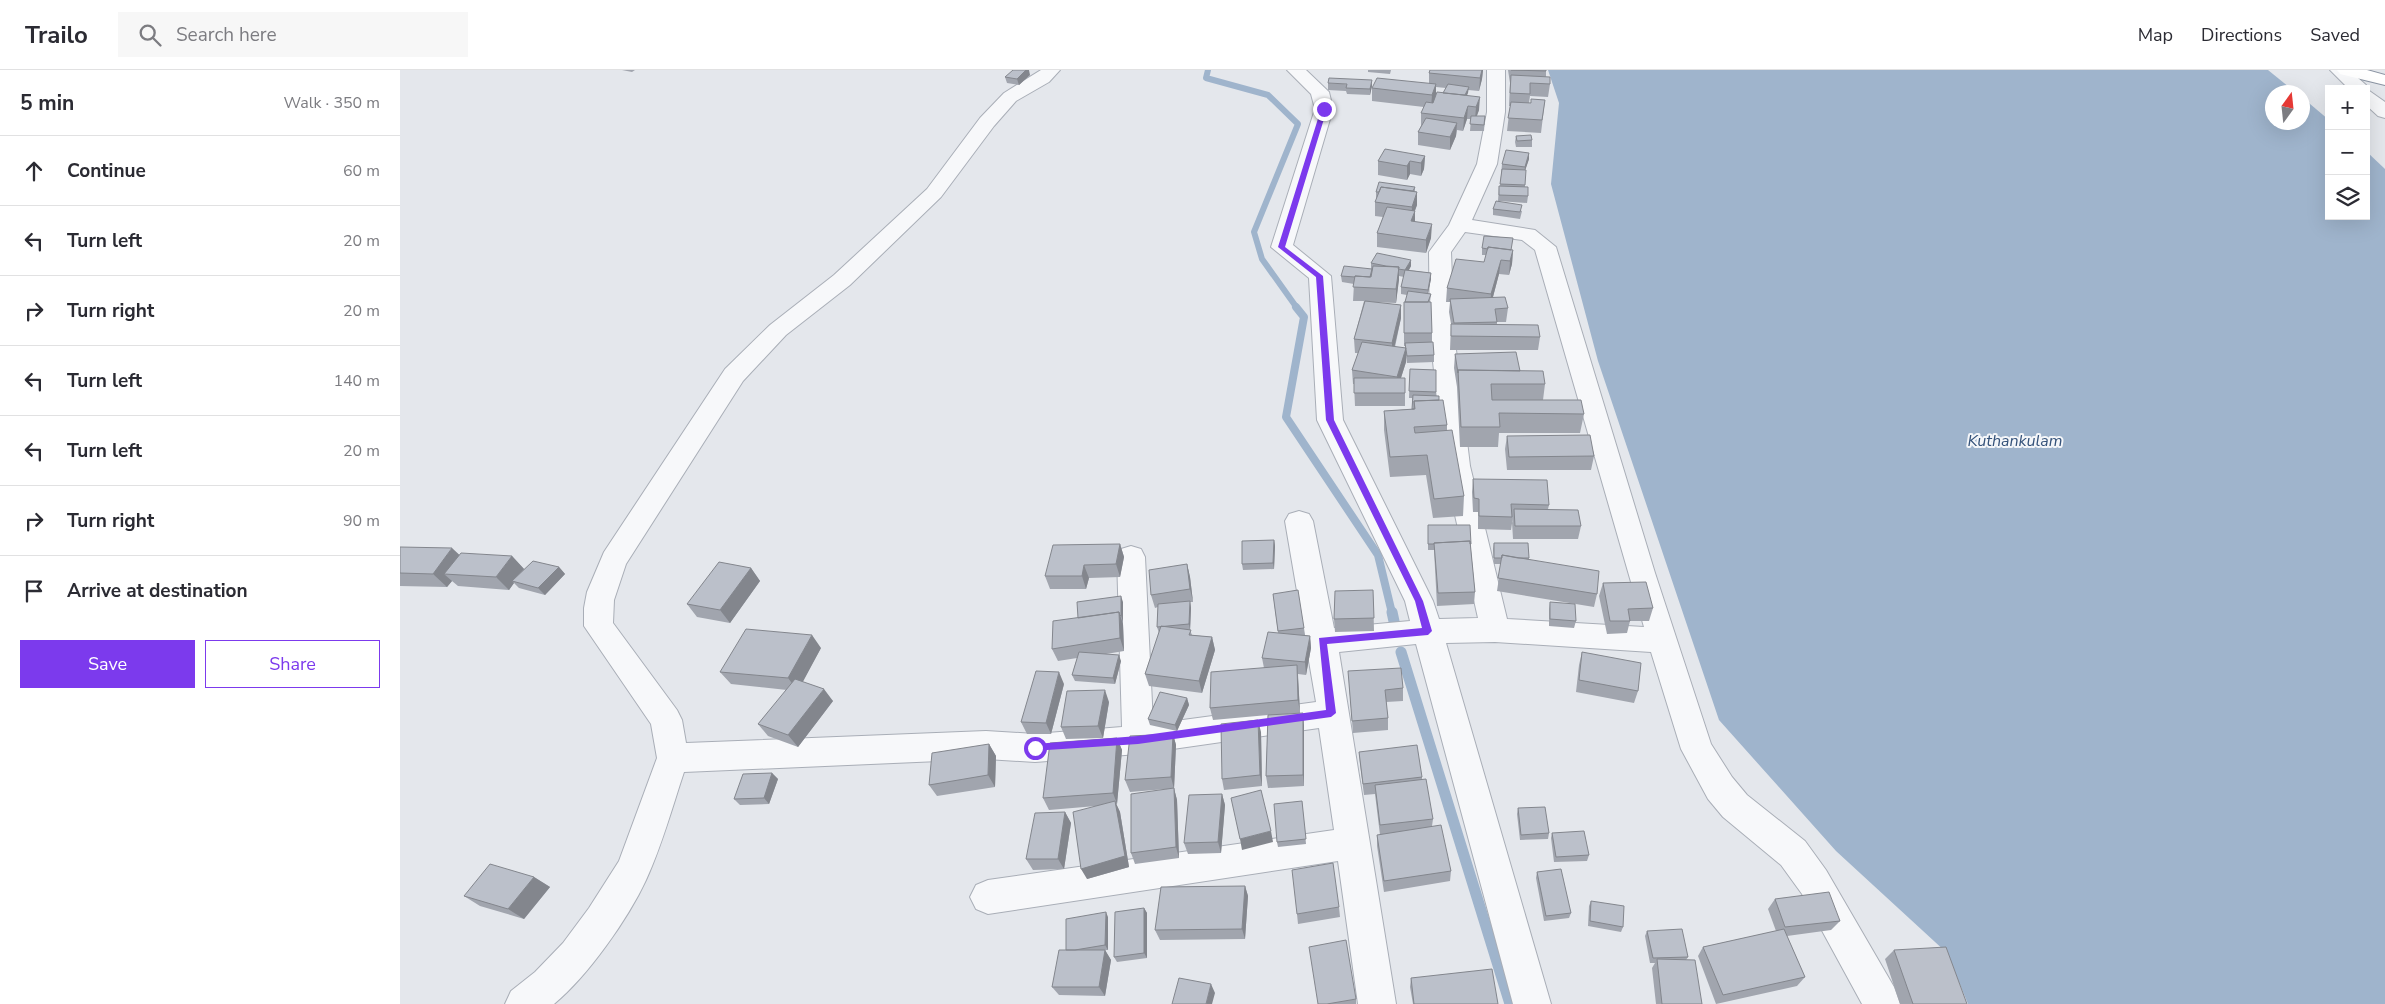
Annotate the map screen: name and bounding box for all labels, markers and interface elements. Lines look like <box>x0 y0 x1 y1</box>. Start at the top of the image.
search box <box>118 12 468 57</box>
text: Trailo <box>25 19 88 51</box>
icon: search <box>136 21 164 49</box>
text: Search here <box>176 22 277 48</box>
text: Map <box>2138 23 2173 47</box>
text: Directions <box>2201 23 2282 47</box>
text: Saved <box>2310 23 2360 47</box>
north arrow <box>2265 85 2310 130</box>
map controls <box>2325 85 2370 220</box>
button: + <box>2325 85 2370 130</box>
text: 5 min <box>20 89 74 117</box>
text: Walk · 350 m <box>284 92 380 114</box>
route end <box>1313 98 1336 121</box>
button: − <box>2325 130 2370 175</box>
icon: ahead <box>20 157 48 185</box>
text: Continue <box>67 158 146 184</box>
text: 60 m <box>343 160 380 182</box>
button: layers <box>2325 175 2370 220</box>
icon: left <box>20 227 48 255</box>
text: Turn left <box>67 228 142 254</box>
text: 20 m <box>343 230 380 252</box>
icon: right <box>20 297 48 325</box>
text: Turn right <box>67 298 154 324</box>
text: 20 m <box>343 300 380 322</box>
icon: left <box>20 367 48 395</box>
text: Turn left <box>67 368 142 394</box>
text: 140 m <box>333 370 380 392</box>
water label: Kuthankulam <box>1968 430 2062 452</box>
icon: left <box>20 437 48 465</box>
text: Turn left <box>67 438 142 464</box>
text: 20 m <box>343 440 380 462</box>
icon: right <box>20 507 48 535</box>
text: Turn right <box>67 508 154 534</box>
text: 90 m <box>343 510 380 532</box>
icon: arrive <box>20 577 48 605</box>
text: Arrive at destination <box>67 578 248 604</box>
button: Save <box>20 640 195 688</box>
button: Share <box>205 640 380 688</box>
route start <box>1024 737 1047 760</box>

